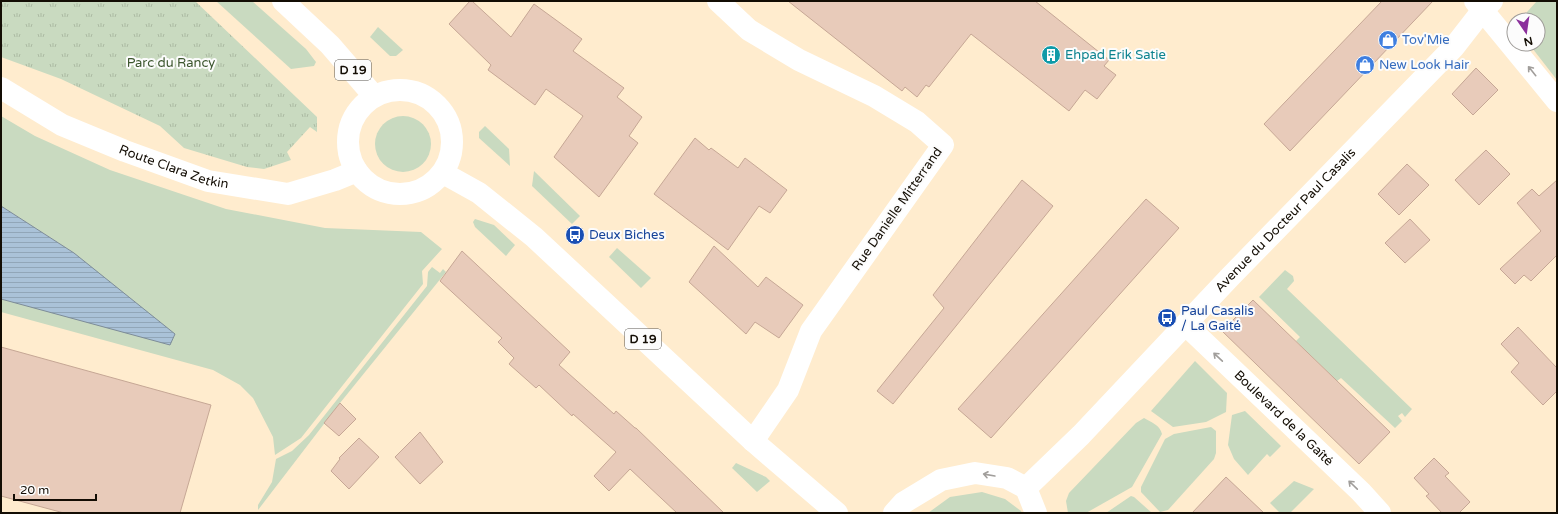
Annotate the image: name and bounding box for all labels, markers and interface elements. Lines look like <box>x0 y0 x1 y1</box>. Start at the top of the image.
north arrow <box>1506 12 1546 52</box>
shop icon: Tov'Mie <box>1377 29 1399 51</box>
place label: Tov'Mie <box>1402 32 1450 48</box>
text: N <box>1522 34 1534 49</box>
building icon: Ehpad Erik Satie <box>1040 44 1062 66</box>
place label: Ehpad Erik Satie <box>1065 47 1166 63</box>
shop icon: New Look Hair <box>1354 54 1376 76</box>
park label: Parc du Rancy <box>127 55 215 71</box>
place label: New Look Hair <box>1379 57 1469 73</box>
road number: D 19 <box>335 60 371 80</box>
one-way arrow <box>1528 66 1537 77</box>
street label: Route Clara Zetkin <box>116 141 230 192</box>
street label: Rue Danielle Mitterrand <box>848 144 946 274</box>
street label: Avenue du Docteur Paul Casalis <box>1212 145 1359 296</box>
bus stop icon: Deux Biches <box>564 224 586 246</box>
place label: Deux Biches <box>589 227 665 243</box>
place label: Paul Casalis / La Gaité <box>1181 303 1254 334</box>
bus stop icon: Paul Casalis / La Gaité <box>1156 307 1178 329</box>
road number: D 19 <box>625 329 661 349</box>
one-way arrow <box>1213 352 1223 362</box>
street label: Boulevard de la Gaîté <box>1231 367 1337 469</box>
one-way arrow <box>983 471 996 479</box>
scale bar <box>14 476 96 502</box>
one-way arrow <box>1348 480 1358 490</box>
text: 20 m <box>20 483 49 497</box>

